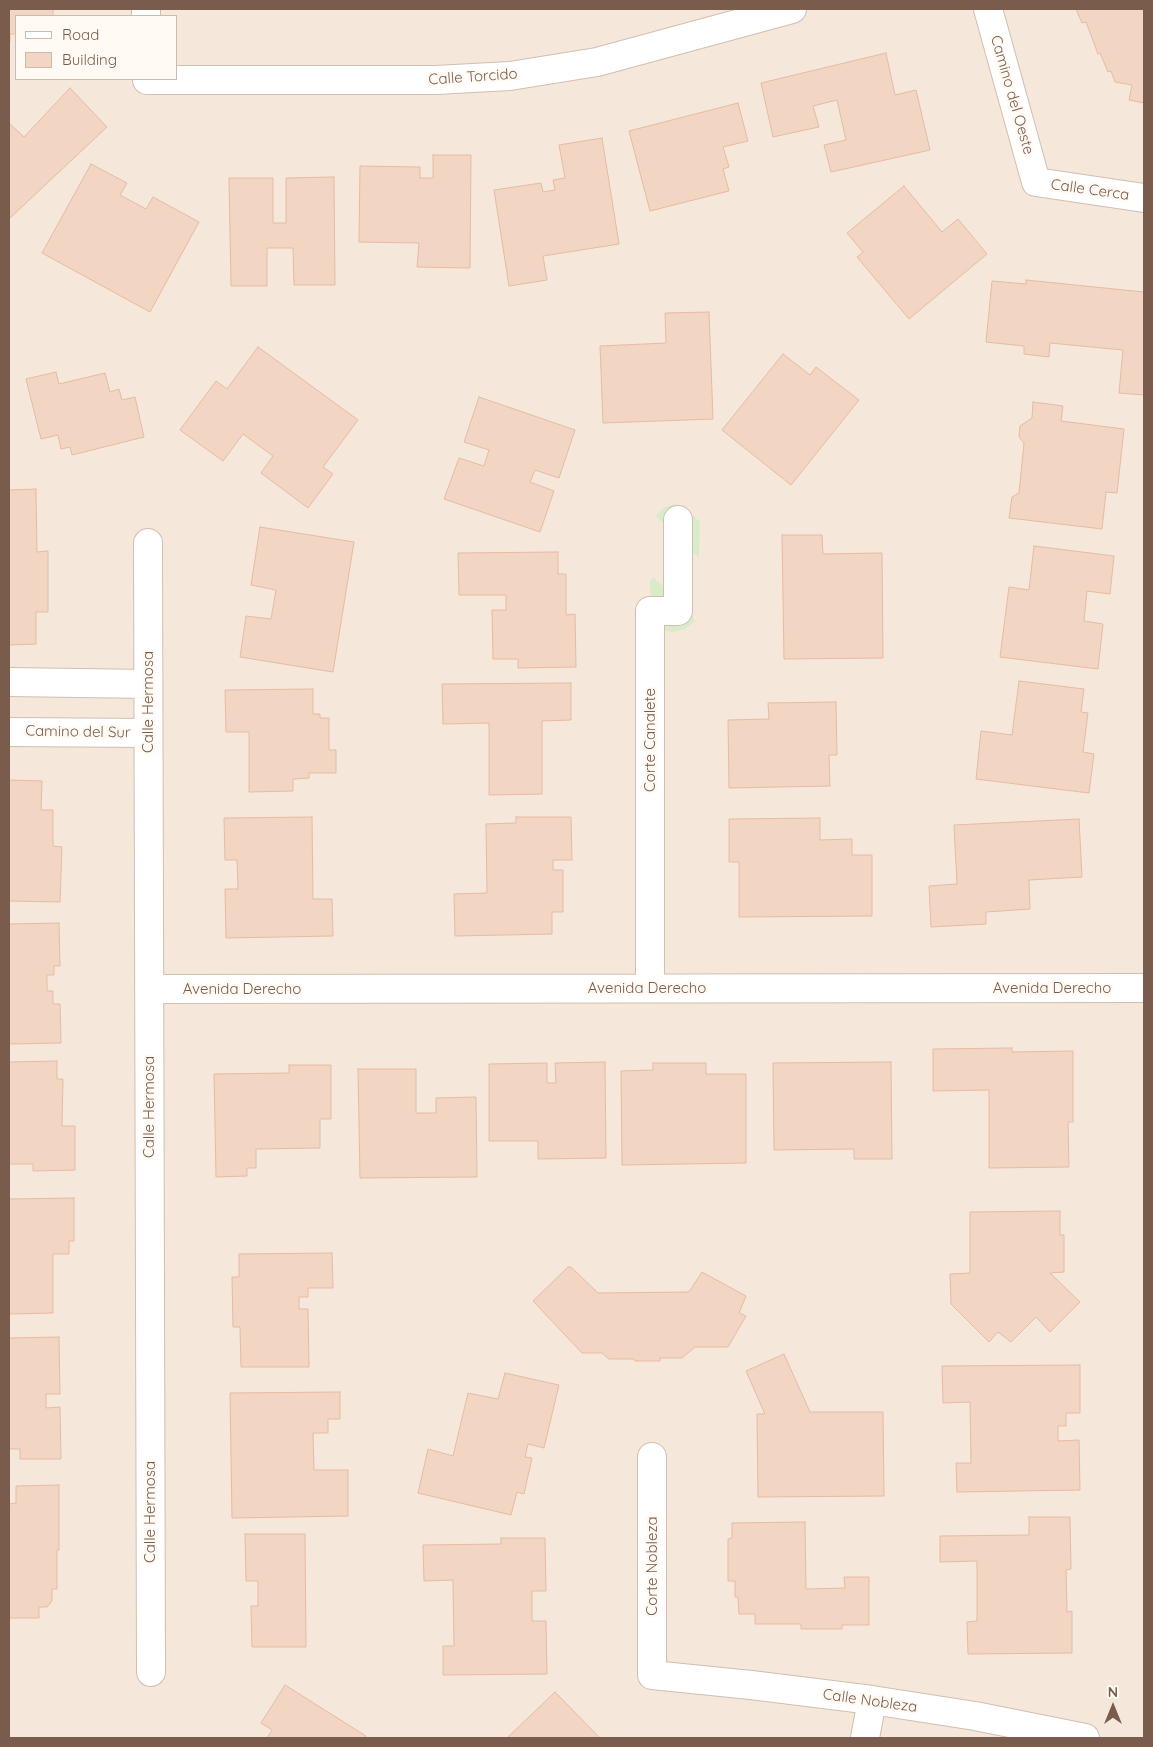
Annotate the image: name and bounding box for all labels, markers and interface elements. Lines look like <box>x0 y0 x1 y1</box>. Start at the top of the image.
legend <box>15 15 178 80</box>
text: Road <box>62 25 99 44</box>
street label: Camino del Oeste <box>986 33 1038 157</box>
text: Building <box>62 50 117 69</box>
street label: Calle Torcido <box>428 65 518 89</box>
street label: Calle Cerca <box>1050 176 1130 204</box>
street label: Calle Hermosa <box>139 651 157 753</box>
street label: Corte Canalete <box>641 688 659 792</box>
street label: Camino del Sur <box>25 722 131 742</box>
street label: Avenida Derecho <box>588 979 706 997</box>
street label: Avenida Derecho <box>993 979 1111 997</box>
street label: Avenida Derecho <box>183 980 301 998</box>
street label: Calle Hermosa <box>140 1056 158 1158</box>
street label: Calle Hermosa <box>141 1461 159 1563</box>
street label: Corte Nobleza <box>643 1516 661 1616</box>
north arrow <box>1088 1682 1138 1732</box>
text: N <box>1108 1683 1118 1701</box>
street label: Calle Nobleza <box>822 1685 918 1717</box>

